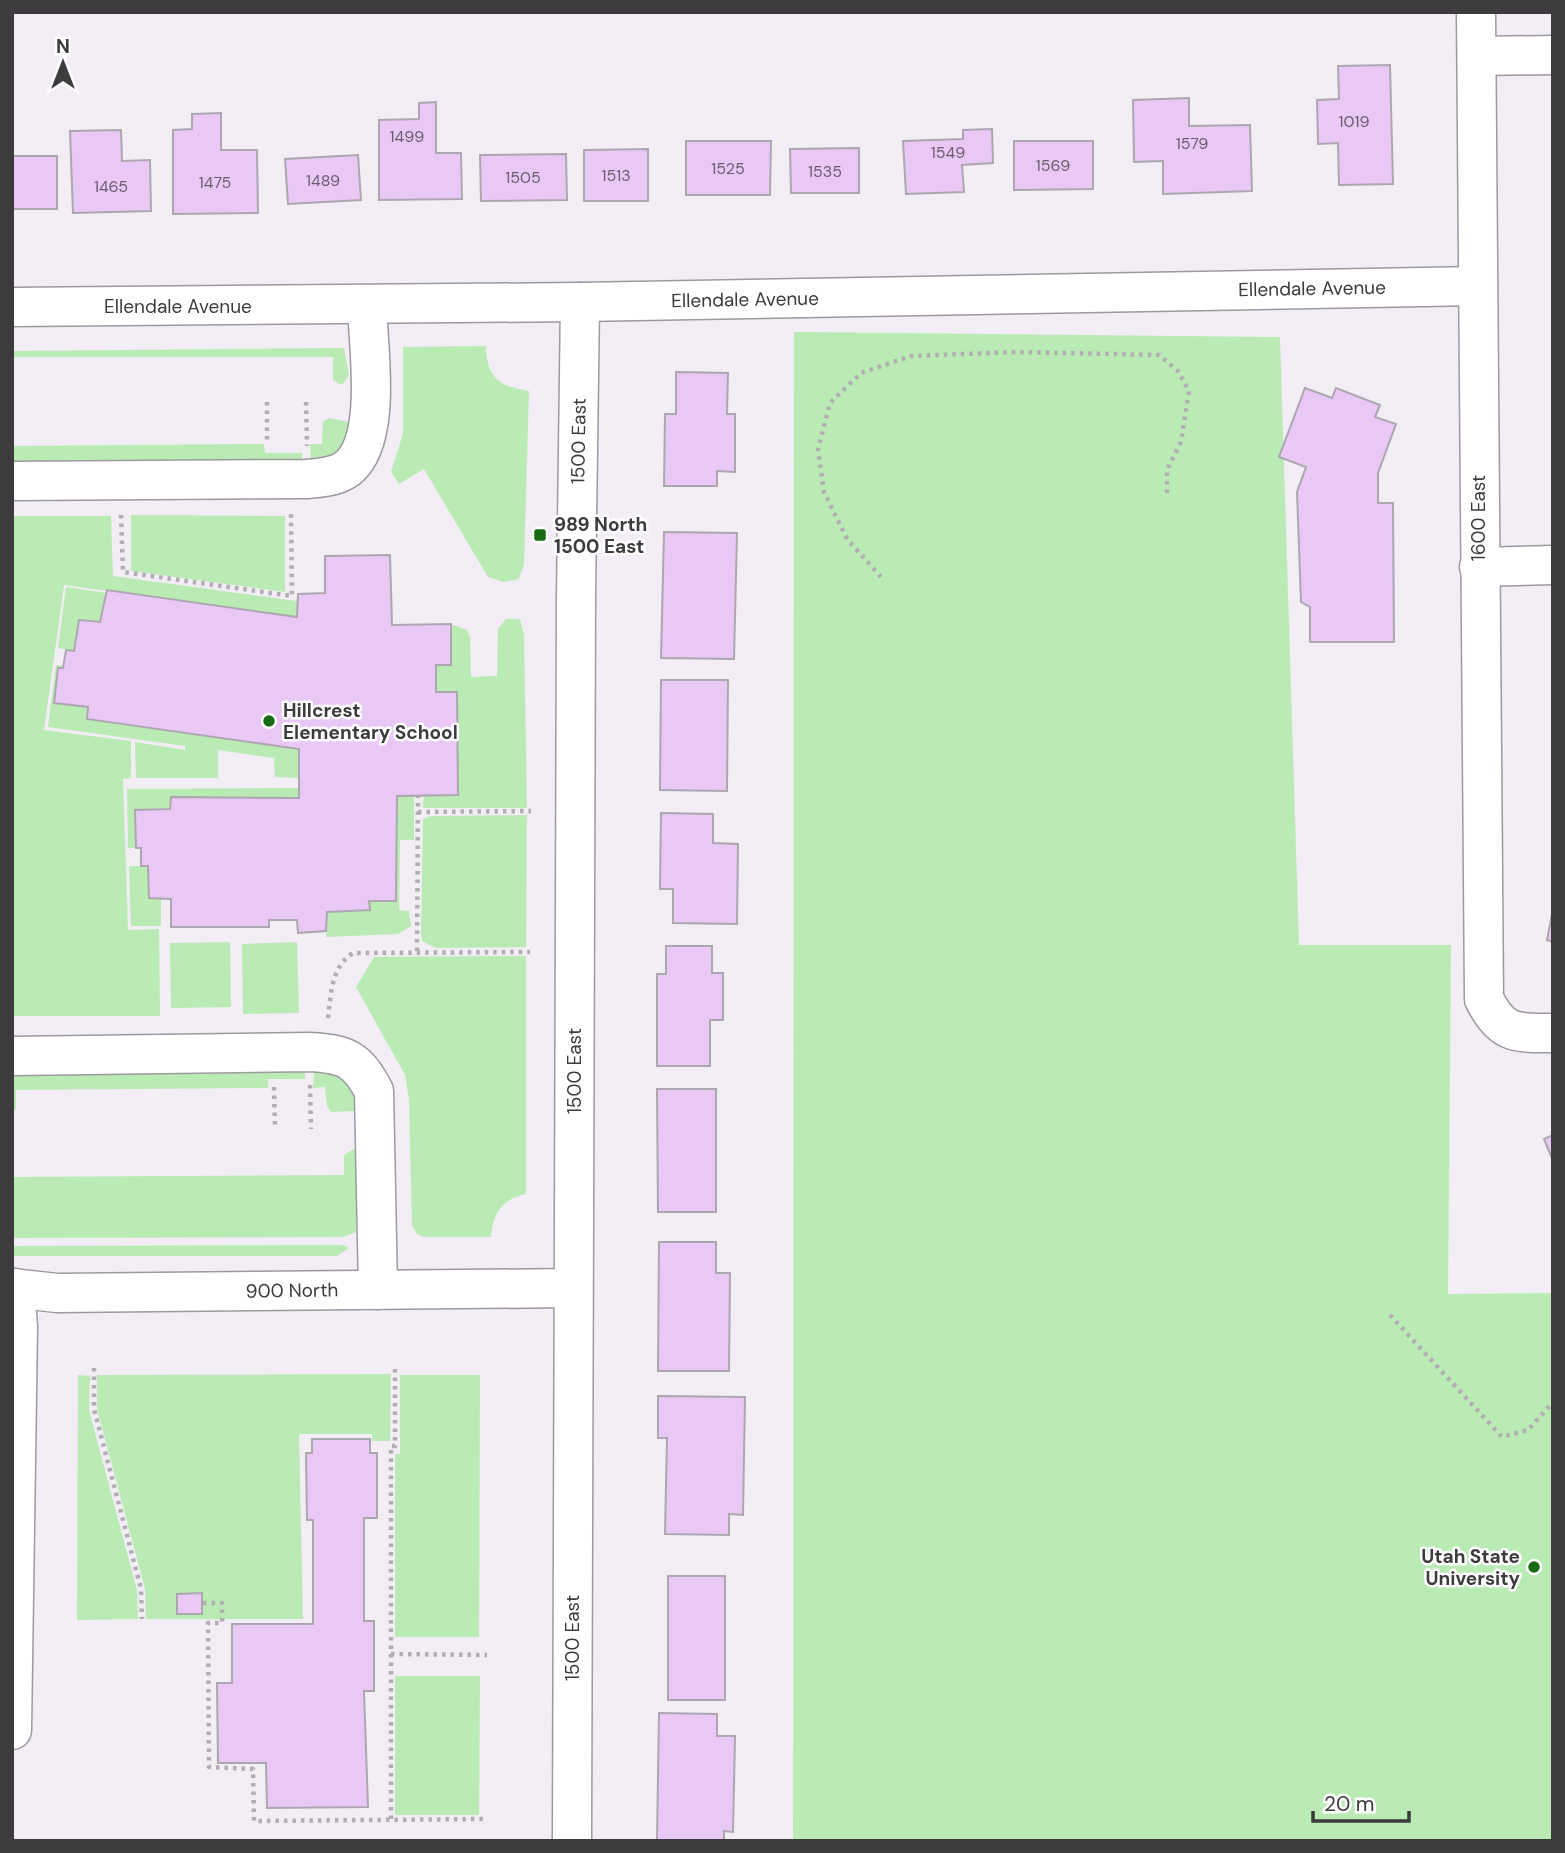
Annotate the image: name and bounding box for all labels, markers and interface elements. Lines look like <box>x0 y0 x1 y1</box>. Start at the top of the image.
north arrow <box>28 28 98 98</box>
text: N <box>56 34 70 59</box>
house number: 1019 <box>1339 111 1369 132</box>
house number: 1499 <box>390 126 424 147</box>
house number: 1579 <box>1176 133 1208 154</box>
house number: 1549 <box>931 142 965 163</box>
house number: 1569 <box>1036 155 1070 176</box>
house number: 1525 <box>711 158 745 179</box>
house number: 1535 <box>808 161 842 182</box>
house number: 1513 <box>601 165 631 186</box>
house number: 1505 <box>505 167 541 188</box>
house number: 1489 <box>306 170 340 191</box>
house number: 1475 <box>199 172 231 193</box>
house number: 1465 <box>94 176 128 197</box>
street label: Ellendale Avenue <box>1238 275 1386 302</box>
street label: Ellendale Avenue <box>671 286 819 313</box>
street label: Ellendale Avenue <box>104 294 252 319</box>
street label: 1500 East <box>565 398 592 484</box>
street label: 1600 East <box>1466 475 1491 561</box>
place label: 989 North 1500 East <box>554 512 647 559</box>
marker: 989 North 1500 East <box>532 527 548 543</box>
place label: Hillcrest Elementary School <box>283 698 458 745</box>
marker: Hillcrest Elementary School <box>261 713 277 729</box>
street label: 1500 East <box>562 1028 587 1114</box>
street label: 900 North <box>245 1277 339 1304</box>
place label: Utah State University <box>1421 1544 1521 1591</box>
marker: Utah State University <box>1526 1559 1542 1575</box>
street label: 1500 East <box>560 1595 585 1681</box>
scale bar <box>1313 1780 1409 1824</box>
text: 20 m <box>1324 1790 1375 1818</box>

